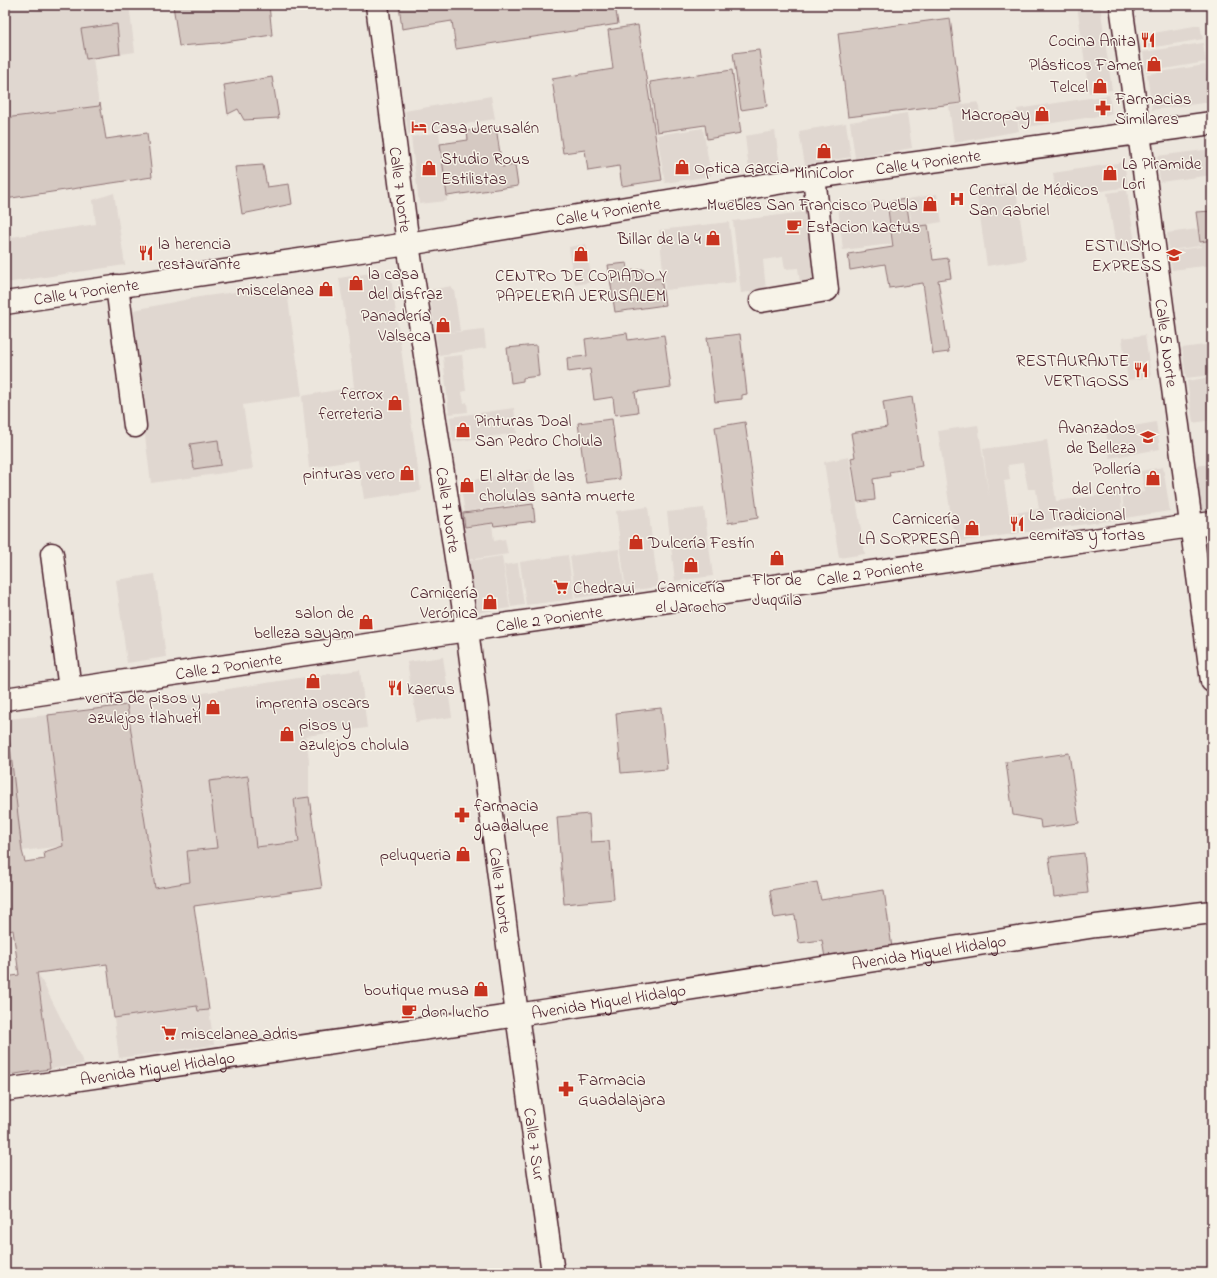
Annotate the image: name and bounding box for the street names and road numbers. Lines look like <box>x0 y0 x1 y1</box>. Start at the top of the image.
street label: Calle 4 Poniente <box>874 143 983 183</box>
street label: Calle 7 Norte <box>381 145 417 234</box>
street label: Calle 4 Poniente <box>554 191 663 233</box>
street label: Calle 4 Poniente <box>32 273 141 313</box>
street label: Calle 5 Norte <box>1147 297 1184 389</box>
street label: Calle 7 Norte <box>428 466 466 555</box>
street label: Calle 2 Poniente <box>815 554 925 594</box>
street label: Calle 2 Poniente <box>494 600 605 640</box>
street label: Calle 2 Poniente <box>174 647 284 687</box>
street label: Calle 7 Norte <box>481 846 517 935</box>
street label: Avenida Miguel Hidalgo <box>850 929 1008 977</box>
street label: Avenida Miguel Hidalgo <box>530 978 688 1027</box>
street label: Avenida Miguel Hidalgo <box>79 1045 237 1093</box>
street label: Calle 7 Sur <box>516 1106 551 1183</box>

